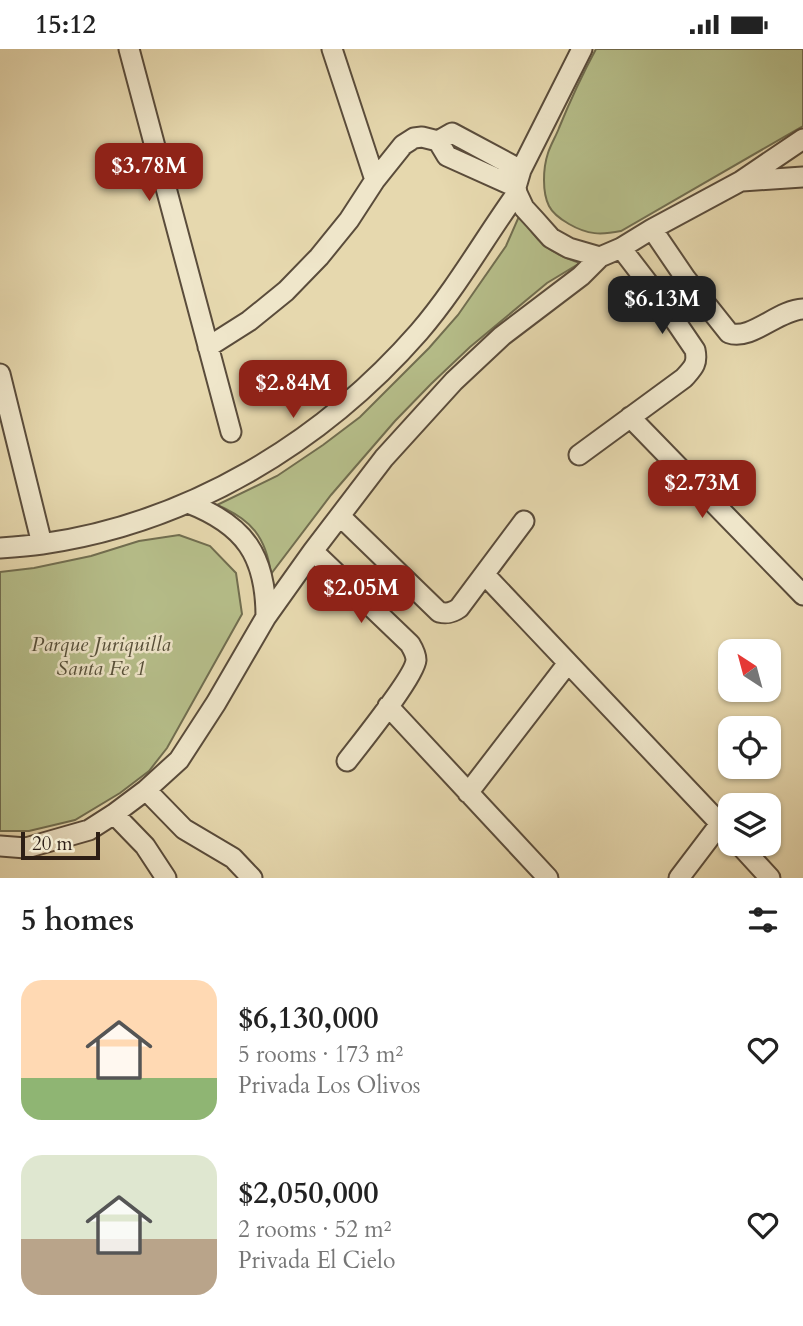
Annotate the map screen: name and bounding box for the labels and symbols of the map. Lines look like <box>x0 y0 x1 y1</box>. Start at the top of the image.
pin: $3.78M <box>92 143 206 203</box>
pin: $6.13M <box>605 277 719 336</box>
pin: $2.84M <box>236 361 350 420</box>
pin: $2.73M <box>645 461 759 520</box>
pin: $2.05M <box>304 565 418 625</box>
park label: Parque Juriquilla Santa Fe 1 <box>31 630 171 683</box>
north arrow <box>718 639 780 702</box>
scale bar <box>21 829 100 861</box>

